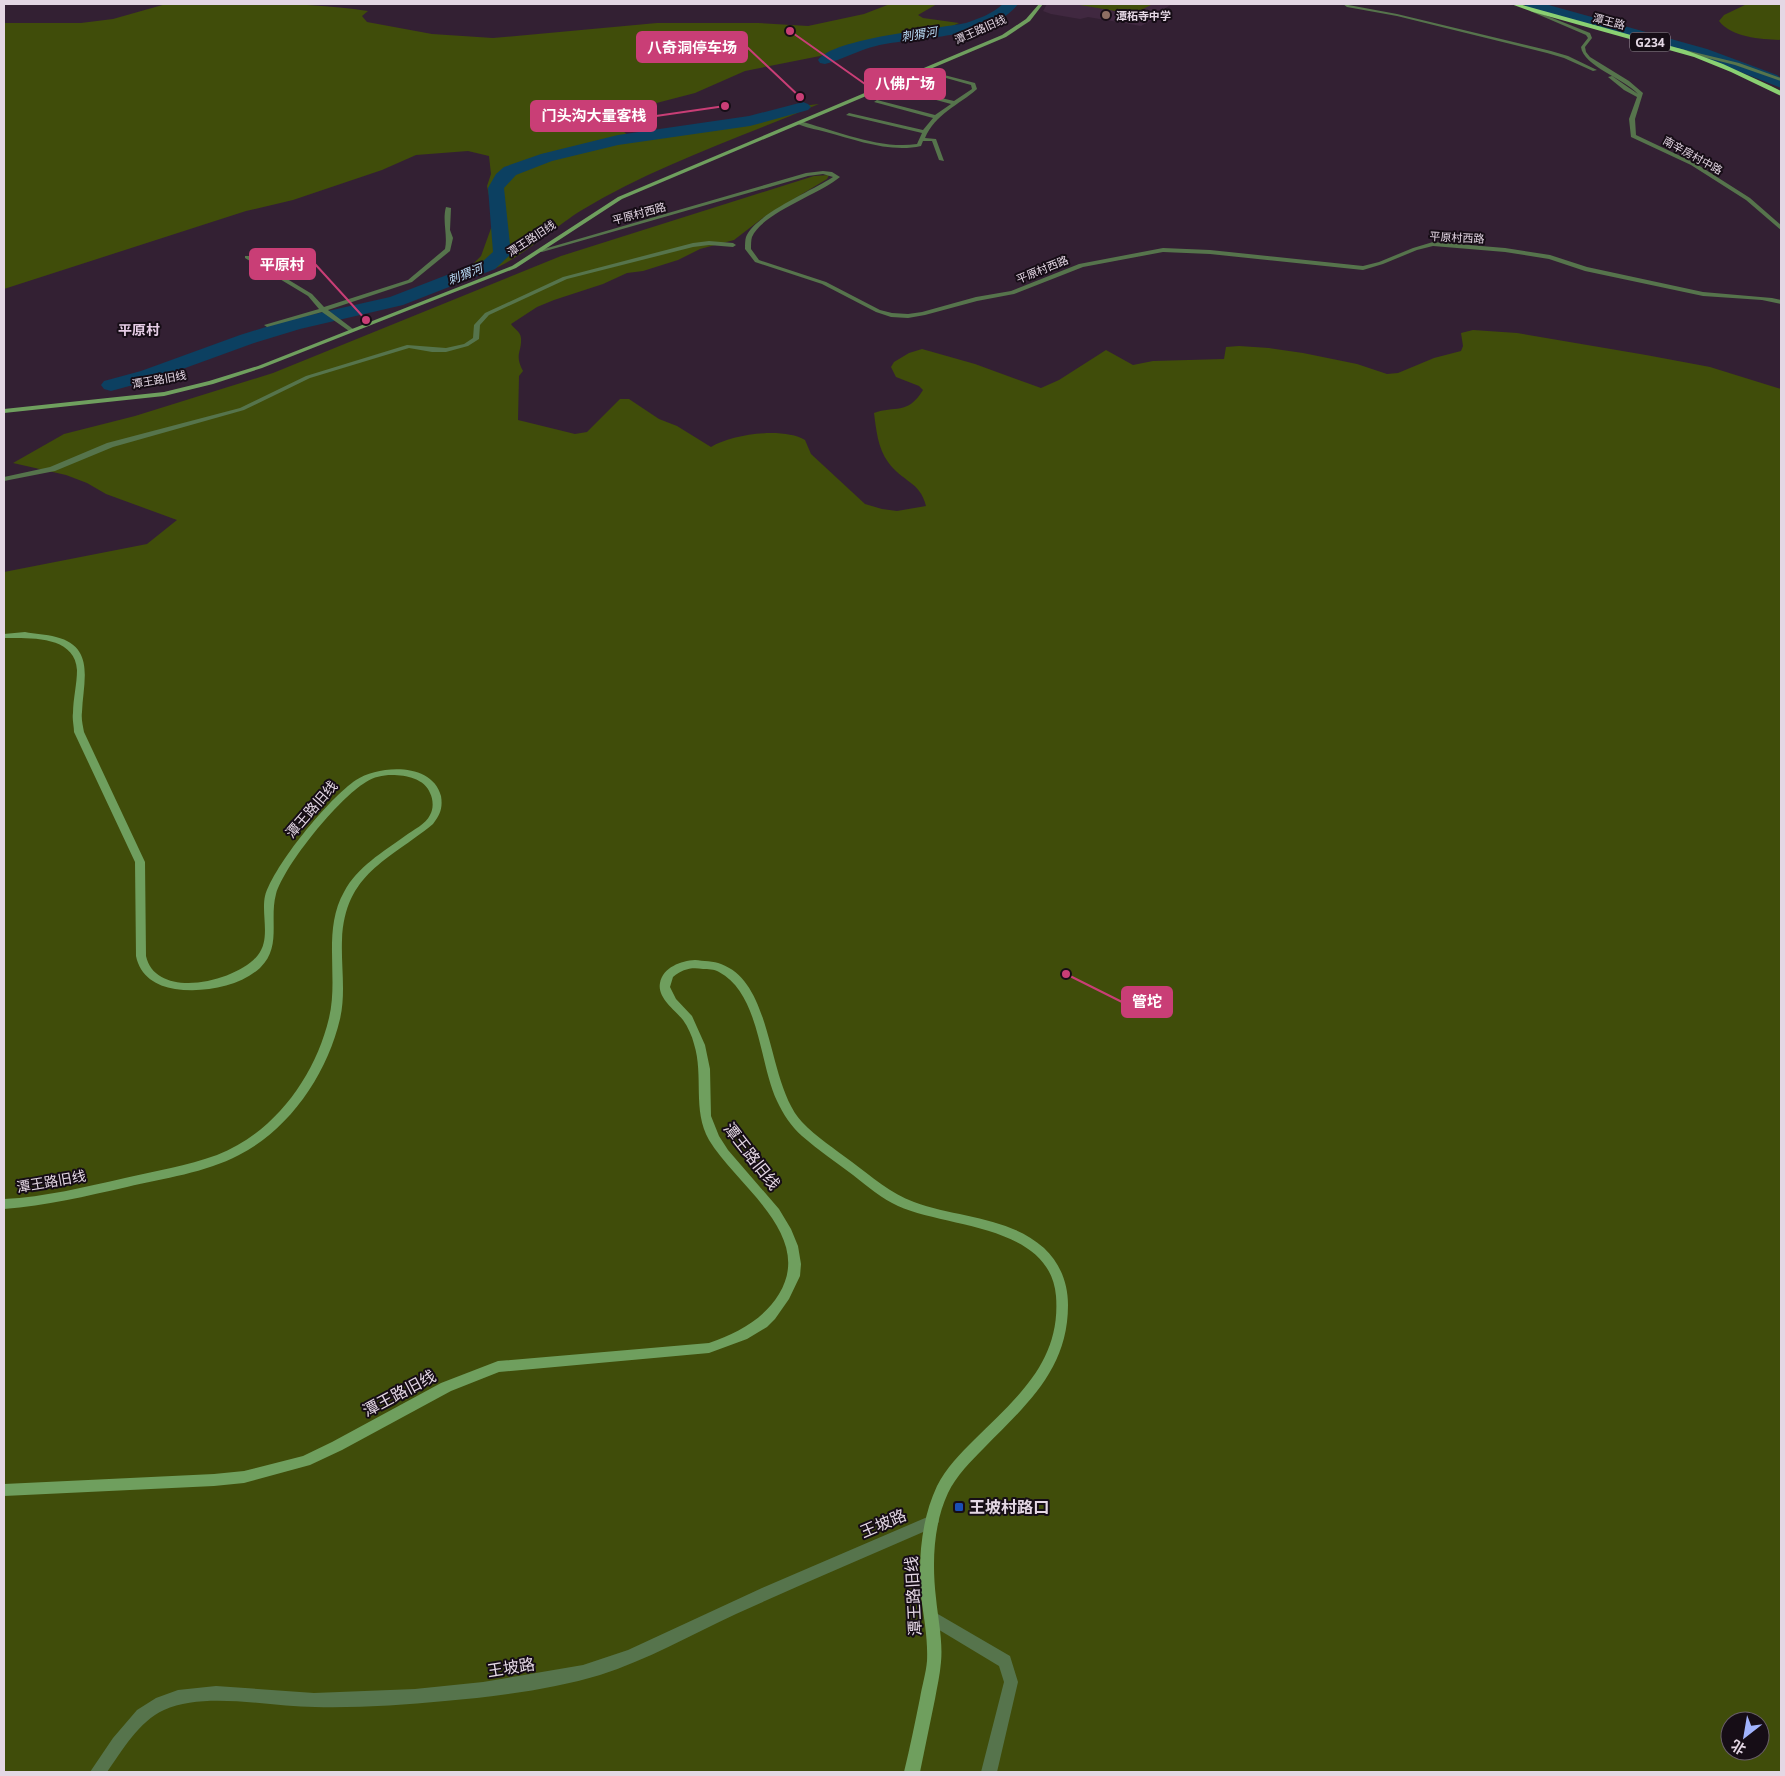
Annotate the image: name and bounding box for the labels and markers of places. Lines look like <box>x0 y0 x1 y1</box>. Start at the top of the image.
place label: 潭柘寺中学 <box>1116 8 1171 23</box>
marker: 潭柘寺中学 <box>1100 9 1112 21</box>
callout: 八奇洞停车场 <box>637 32 747 62</box>
callout: 八佛广场 <box>865 69 945 99</box>
callout: 门头沟大量客栈 <box>531 101 656 131</box>
callout: 平原村 <box>250 249 315 279</box>
callout: 管坨 <box>1122 987 1172 1017</box>
place label: 王坡村路口 <box>969 1496 1049 1518</box>
marker: 王坡村路口 <box>953 1501 965 1513</box>

